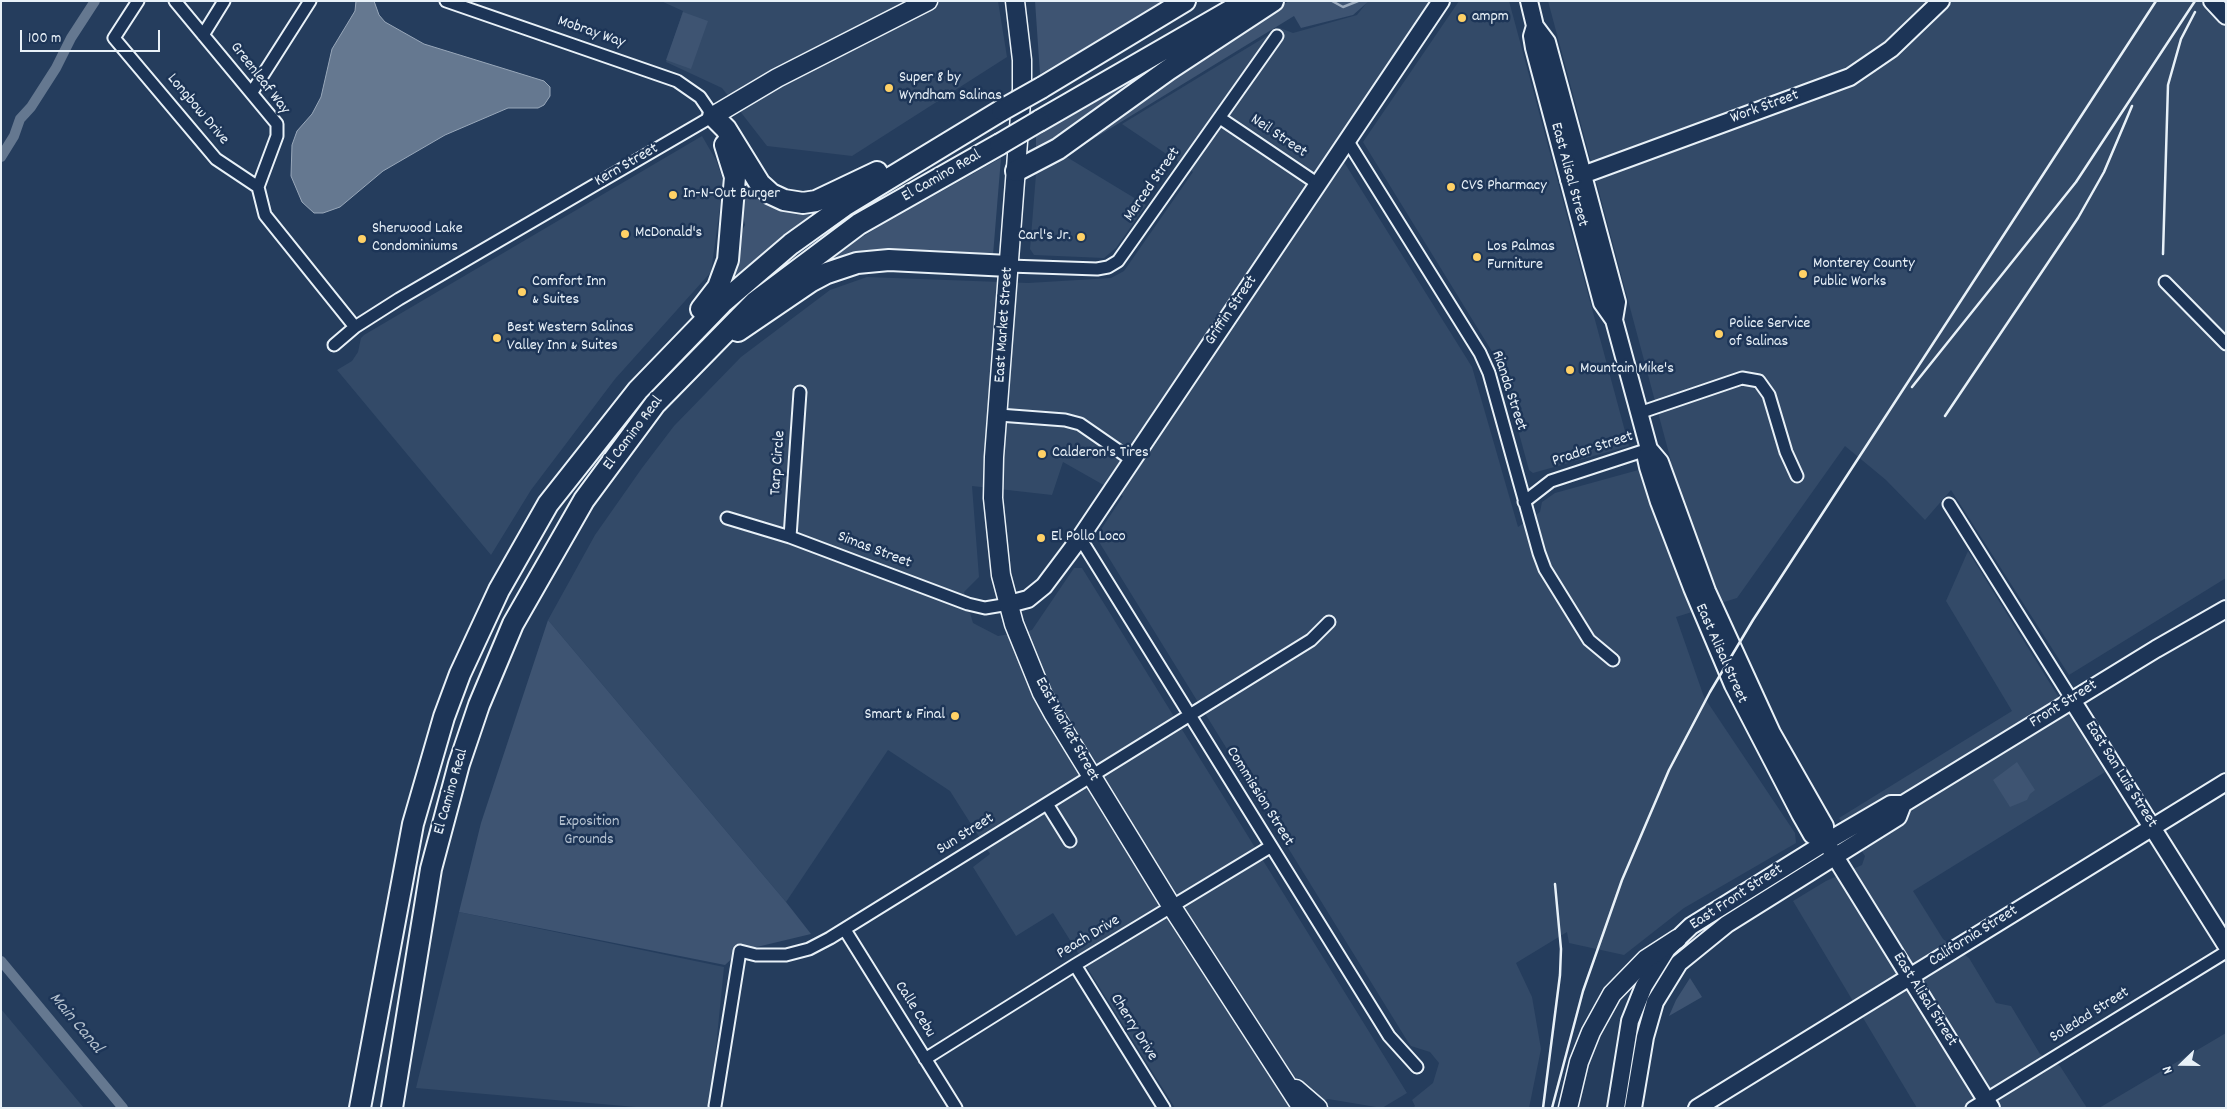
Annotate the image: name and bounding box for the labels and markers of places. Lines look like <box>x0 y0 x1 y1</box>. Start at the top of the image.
place label: ampm <box>1472 8 1509 28</box>
marker: ampm <box>1456 12 1468 24</box>
place label: Super 8 by Wyndham Salinas <box>899 69 1002 107</box>
marker: Super 8 by Wyndham Salinas <box>883 82 895 94</box>
place label: CVS Pharmacy <box>1461 177 1547 197</box>
marker: CVS Pharmacy <box>1445 181 1457 193</box>
place label: In-N-Out Burger <box>683 185 780 205</box>
marker: In-N-Out Burger <box>667 189 679 201</box>
place label: Sherwood Lake Condominiums <box>372 220 463 258</box>
place label: McDonald's <box>635 224 702 244</box>
place label: Carl's Jr. <box>1018 227 1071 247</box>
marker: McDonald's <box>619 228 631 240</box>
marker: Carl's Jr. <box>1075 231 1087 243</box>
marker: Sherwood Lake Condominiums <box>356 233 368 245</box>
place label: Los Palmas Furniture <box>1487 238 1555 276</box>
marker: Los Palmas Furniture <box>1471 251 1483 263</box>
place label: Monterey County Public Works <box>1813 255 1915 293</box>
marker: Monterey County Public Works <box>1797 268 1809 280</box>
place label: Comfort Inn & Suites <box>532 273 606 311</box>
marker: Comfort Inn & Suites <box>516 286 528 298</box>
place label: Police Service of Salinas <box>1729 315 1810 353</box>
place label: Best Western Salinas Valley Inn & Suites <box>507 319 634 357</box>
marker: Police Service of Salinas <box>1713 328 1725 340</box>
marker: Best Western Salinas Valley Inn & Suites <box>491 332 503 344</box>
place label: Mountain Mike's <box>1580 360 1674 380</box>
marker: Mountain Mike's <box>1564 364 1576 376</box>
place label: Calderon's Tires <box>1052 444 1149 464</box>
marker: Calderon's Tires <box>1036 448 1048 460</box>
place label: El Pollo Loco <box>1051 528 1126 548</box>
marker: El Pollo Loco <box>1035 532 1047 544</box>
place label: Smart & Final <box>864 706 945 726</box>
marker: Smart & Final <box>949 710 961 722</box>

